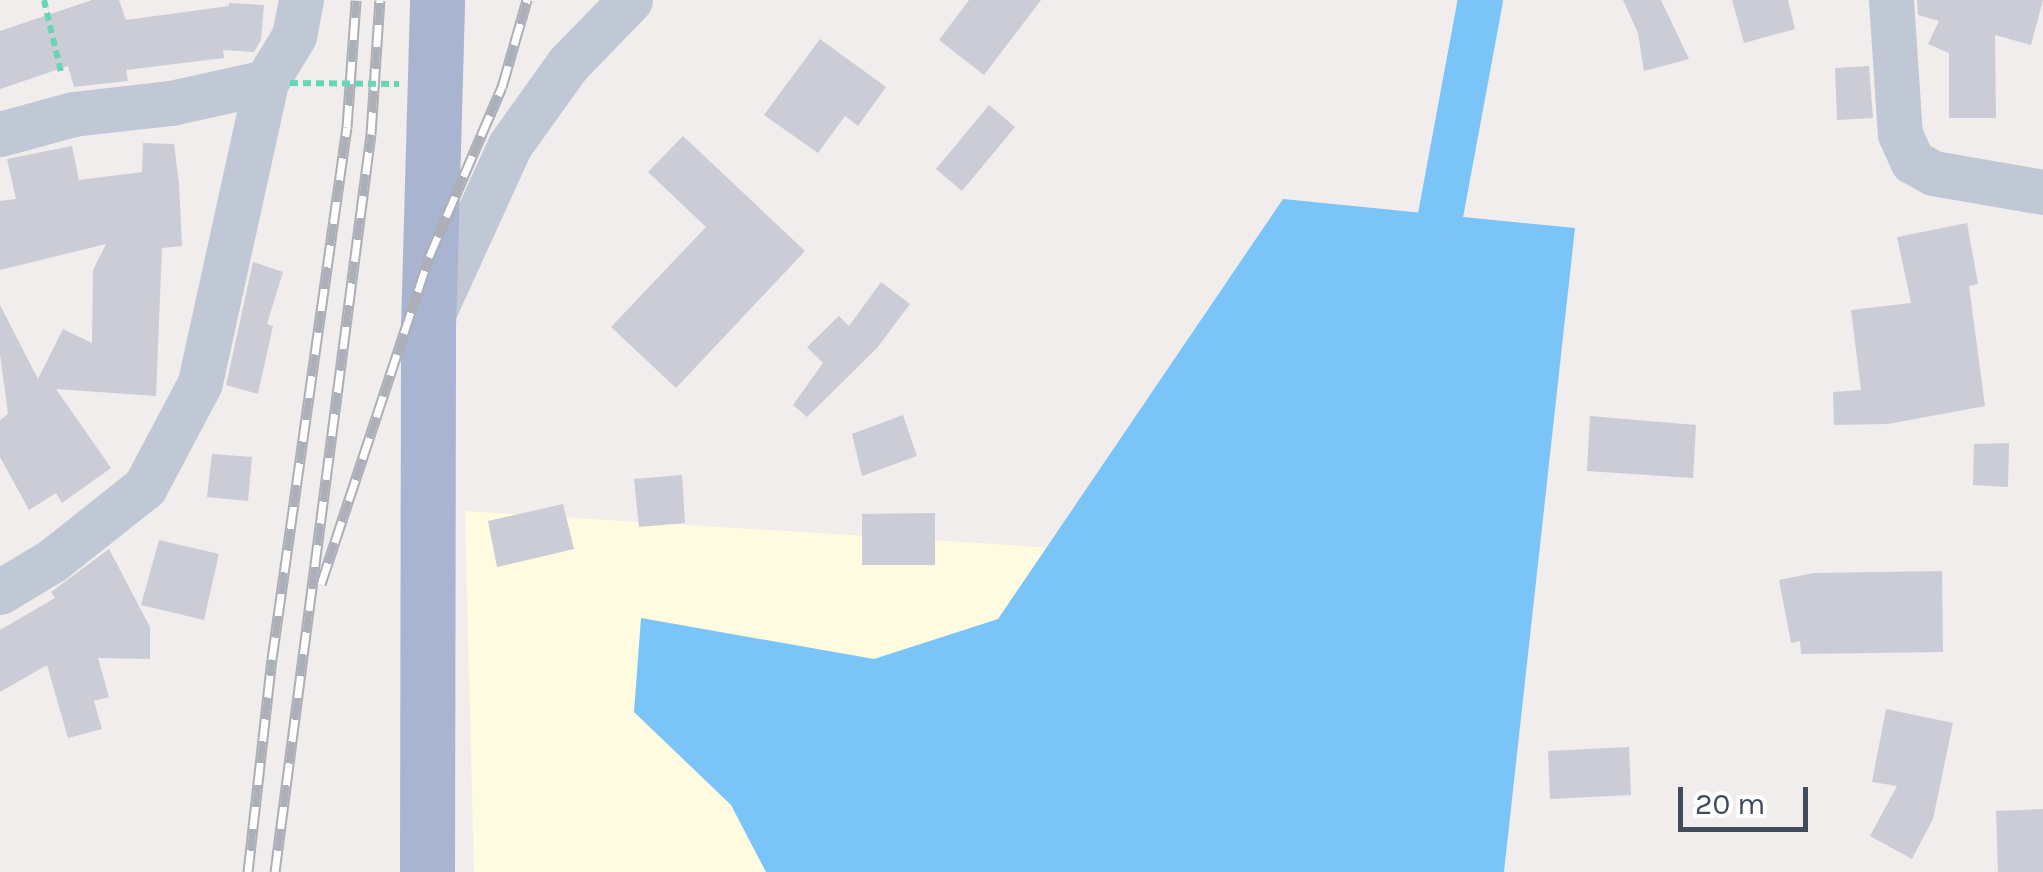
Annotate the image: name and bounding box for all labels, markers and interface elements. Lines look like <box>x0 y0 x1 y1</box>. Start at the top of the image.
scale bar <box>1683 767 1813 829</box>
text: 20 m <box>1695 786 1765 822</box>

